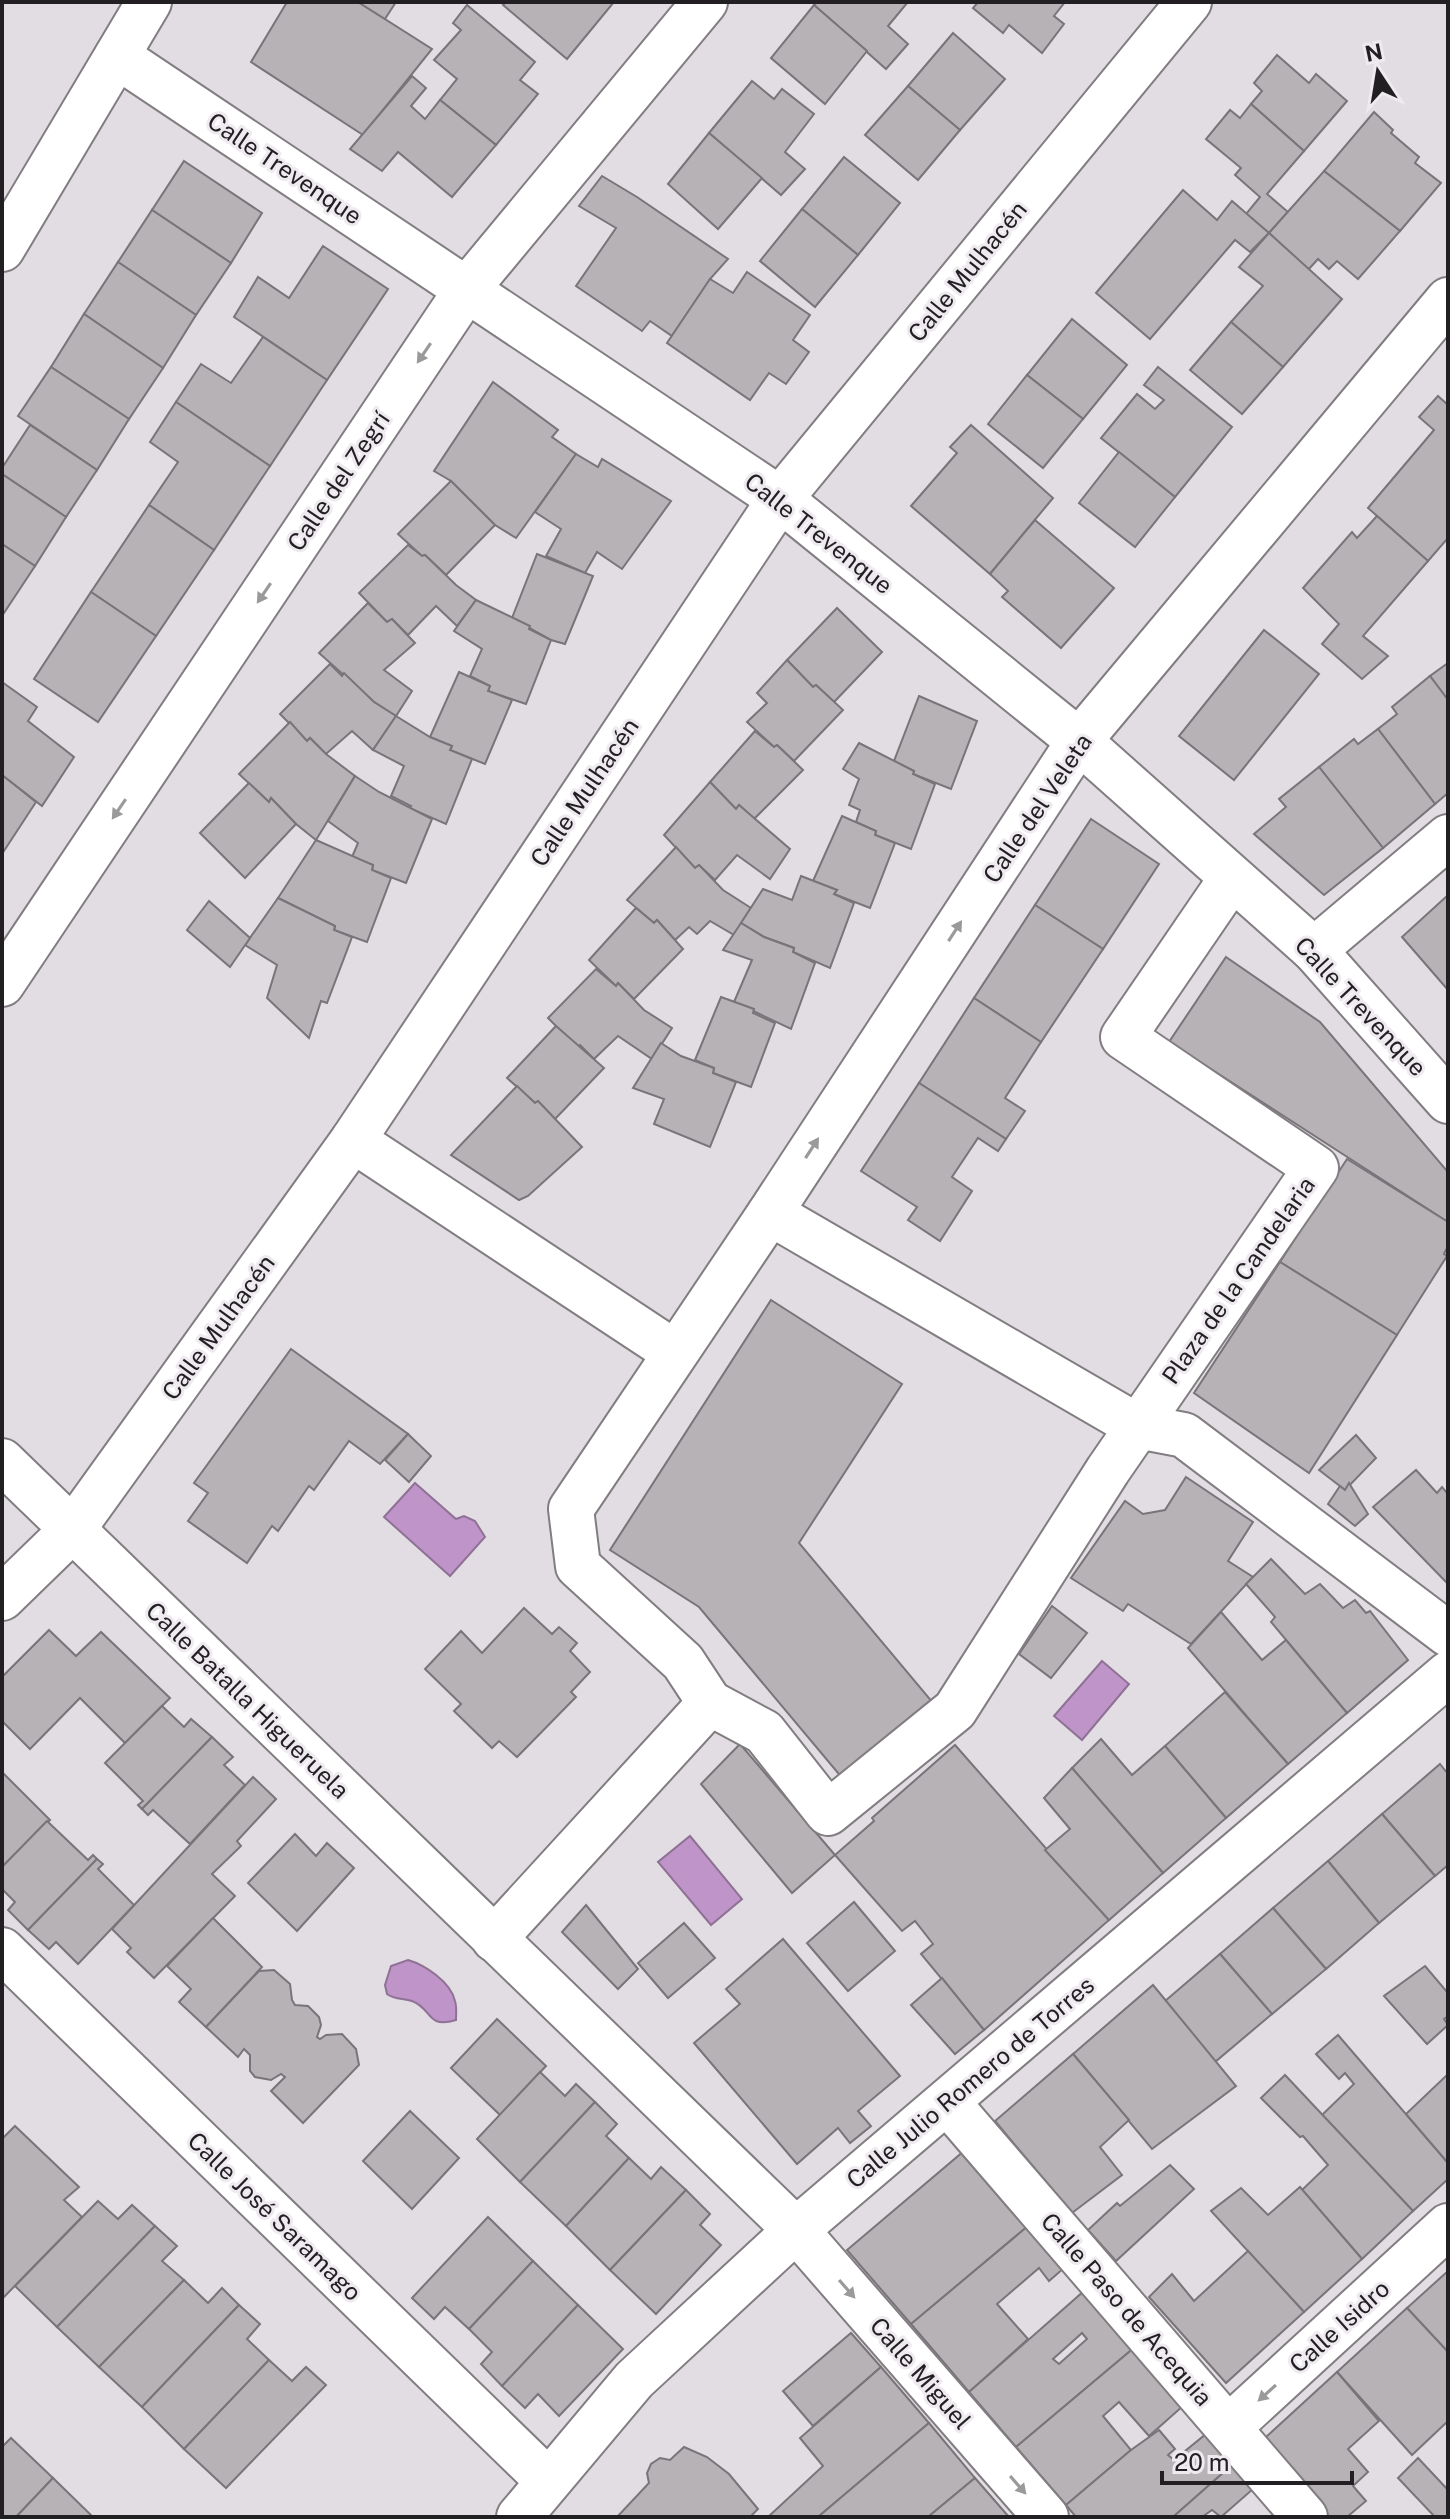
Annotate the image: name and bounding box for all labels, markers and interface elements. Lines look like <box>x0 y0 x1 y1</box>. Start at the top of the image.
north arrow <box>1338 32 1418 112</box>
text: N <box>1363 38 1385 67</box>
street label: Calle Trevenque <box>203 106 367 230</box>
street label: Calle Mulhacén <box>902 195 1032 347</box>
one-way arrow <box>417 343 432 364</box>
street label: Calle del Zegrí <box>281 405 395 556</box>
street label: Calle Trevenque <box>740 467 898 599</box>
one-way arrow <box>256 582 271 603</box>
street label: Calle Mulhacén <box>524 713 644 871</box>
street label: Calle del Veleta <box>977 728 1097 888</box>
one-way arrow <box>112 798 127 820</box>
one-way arrow <box>947 920 962 941</box>
street label: Calle Trevenque <box>1290 931 1432 1081</box>
one-way arrow <box>805 1137 819 1159</box>
street label: Plaza de la Candelaria <box>1156 1171 1320 1389</box>
street label: Calle Mulhacén <box>156 1249 280 1405</box>
street label: Calle Batalla Higueruela <box>141 1596 355 1804</box>
street label: Calle Julio Romero de Torres <box>841 1970 1099 2194</box>
street label: Calle José Saramago <box>182 2126 368 2306</box>
street label: Calle Paso de Acequia <box>1036 2207 1218 2411</box>
street label: Calle Isidro <box>1283 2274 1395 2378</box>
one-way arrow <box>838 2278 855 2298</box>
street label: Calle Miguel <box>865 2311 977 2435</box>
one-way arrow <box>1257 2383 1276 2401</box>
scale bar <box>1162 2435 1352 2485</box>
text: 20 m <box>1174 2448 1230 2476</box>
one-way arrow <box>1008 2475 1026 2494</box>

